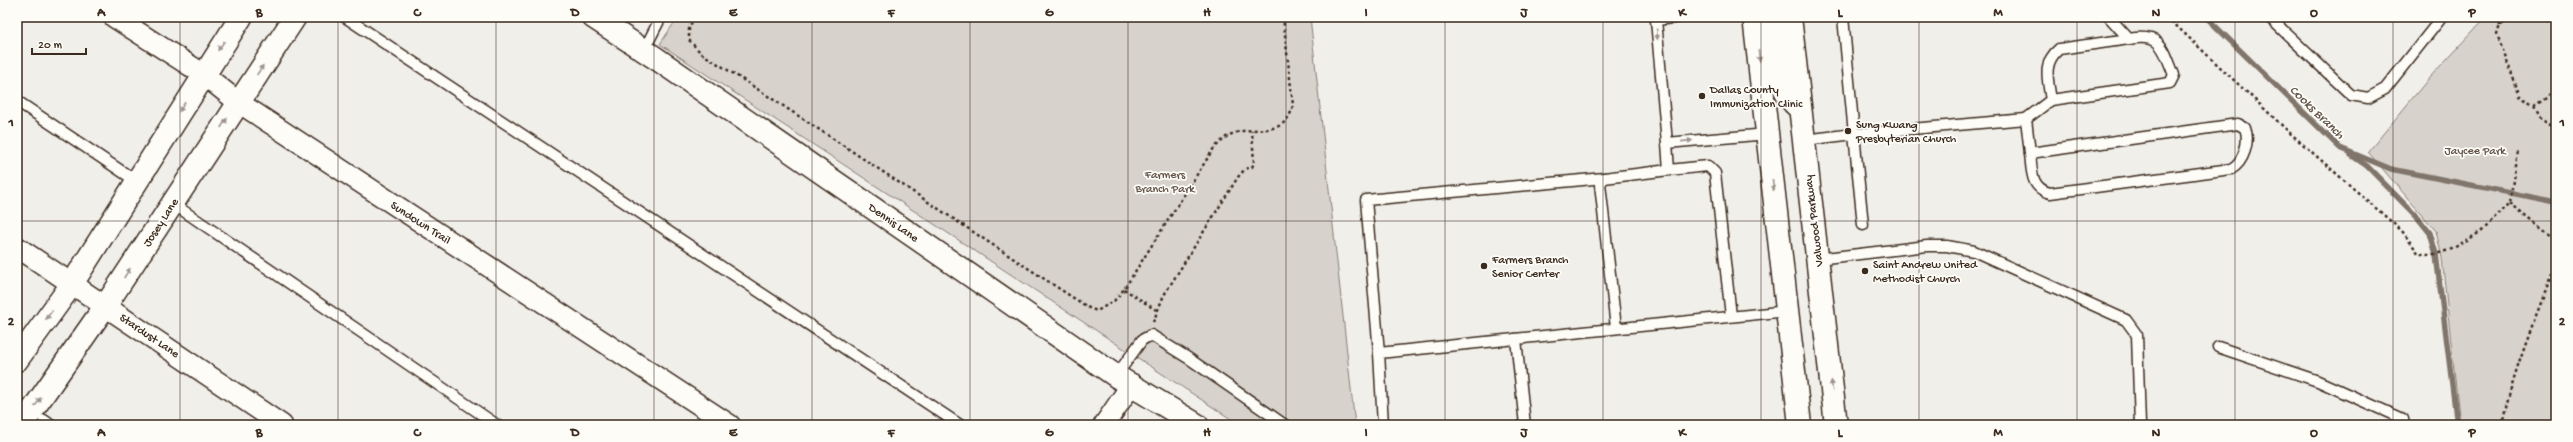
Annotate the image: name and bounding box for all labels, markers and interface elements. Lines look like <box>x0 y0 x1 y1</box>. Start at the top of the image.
text: A <box>96 6 106 21</box>
text: B <box>255 6 264 21</box>
text: C <box>412 6 422 21</box>
text: D <box>570 6 580 21</box>
text: E <box>729 6 738 21</box>
text: F <box>887 6 896 21</box>
text: G <box>1045 6 1054 21</box>
text: H <box>1203 6 1211 21</box>
text: I <box>1364 6 1368 21</box>
text: J <box>1520 6 1529 21</box>
text: K <box>1677 6 1687 21</box>
text: L <box>1838 6 1844 21</box>
text: M <box>1993 6 2003 21</box>
text: N <box>2152 6 2161 21</box>
text: O <box>2310 6 2318 21</box>
text: P <box>2467 6 2476 21</box>
one-way arrow <box>1654 28 1661 40</box>
scale bar <box>32 30 86 56</box>
text: 20 m <box>38 39 63 53</box>
one-way arrow <box>218 41 225 52</box>
one-way arrow <box>1755 50 1762 62</box>
one-way arrow <box>256 65 264 75</box>
water label: Cooks Branch <box>2286 83 2347 143</box>
place label: Dallas County Immunization Clinic <box>1709 84 1803 112</box>
marker: Dallas County Immunization Clinic <box>1697 91 1707 101</box>
one-way arrow <box>179 102 186 113</box>
text: 1 <box>7 116 14 131</box>
text: 1 <box>2558 116 2565 131</box>
one-way arrow <box>221 117 228 128</box>
place label: Sung Kwang Presbyterian Church <box>1855 119 1957 147</box>
marker: Sung Kwang Presbyterian Church <box>1843 126 1853 136</box>
one-way arrow <box>1681 138 1693 145</box>
park label: Jaycee Park <box>2444 145 2507 159</box>
park label: Farmers Branch Park <box>1135 169 1196 197</box>
street label: Valwood Parkway <box>1802 174 1828 268</box>
one-way arrow <box>1770 179 1776 191</box>
street label: Josey Lane <box>141 196 183 250</box>
street label: Sundown Trail <box>387 199 453 248</box>
street label: Dennis Lane <box>864 201 921 247</box>
place label: Farmers Branch Senior Center <box>1491 254 1569 282</box>
place label: Saint Andrew United Methodist Church <box>1873 259 1978 287</box>
marker: Farmers Branch Senior Center <box>1479 261 1489 271</box>
marker: Saint Andrew United Methodist Church <box>1860 266 1870 276</box>
one-way arrow <box>123 268 131 278</box>
one-way arrow <box>45 310 53 321</box>
street label: Stardust Lane <box>116 312 182 362</box>
text: 2 <box>8 315 15 330</box>
text: 2 <box>2559 315 2566 330</box>
one-way arrow <box>1829 380 1835 392</box>
one-way arrow <box>34 397 42 407</box>
text: A <box>96 426 106 441</box>
text: B <box>255 426 264 441</box>
text: C <box>412 426 422 441</box>
text: D <box>570 426 580 441</box>
text: E <box>729 426 738 441</box>
text: F <box>887 426 896 441</box>
text: G <box>1045 426 1054 441</box>
text: H <box>1203 426 1211 441</box>
text: I <box>1364 426 1368 441</box>
text: J <box>1520 426 1529 441</box>
text: K <box>1677 426 1687 441</box>
text: L <box>1838 426 1844 441</box>
text: M <box>1993 426 2003 441</box>
text: N <box>2152 426 2161 441</box>
text: O <box>2310 426 2318 441</box>
text: P <box>2467 426 2476 441</box>

